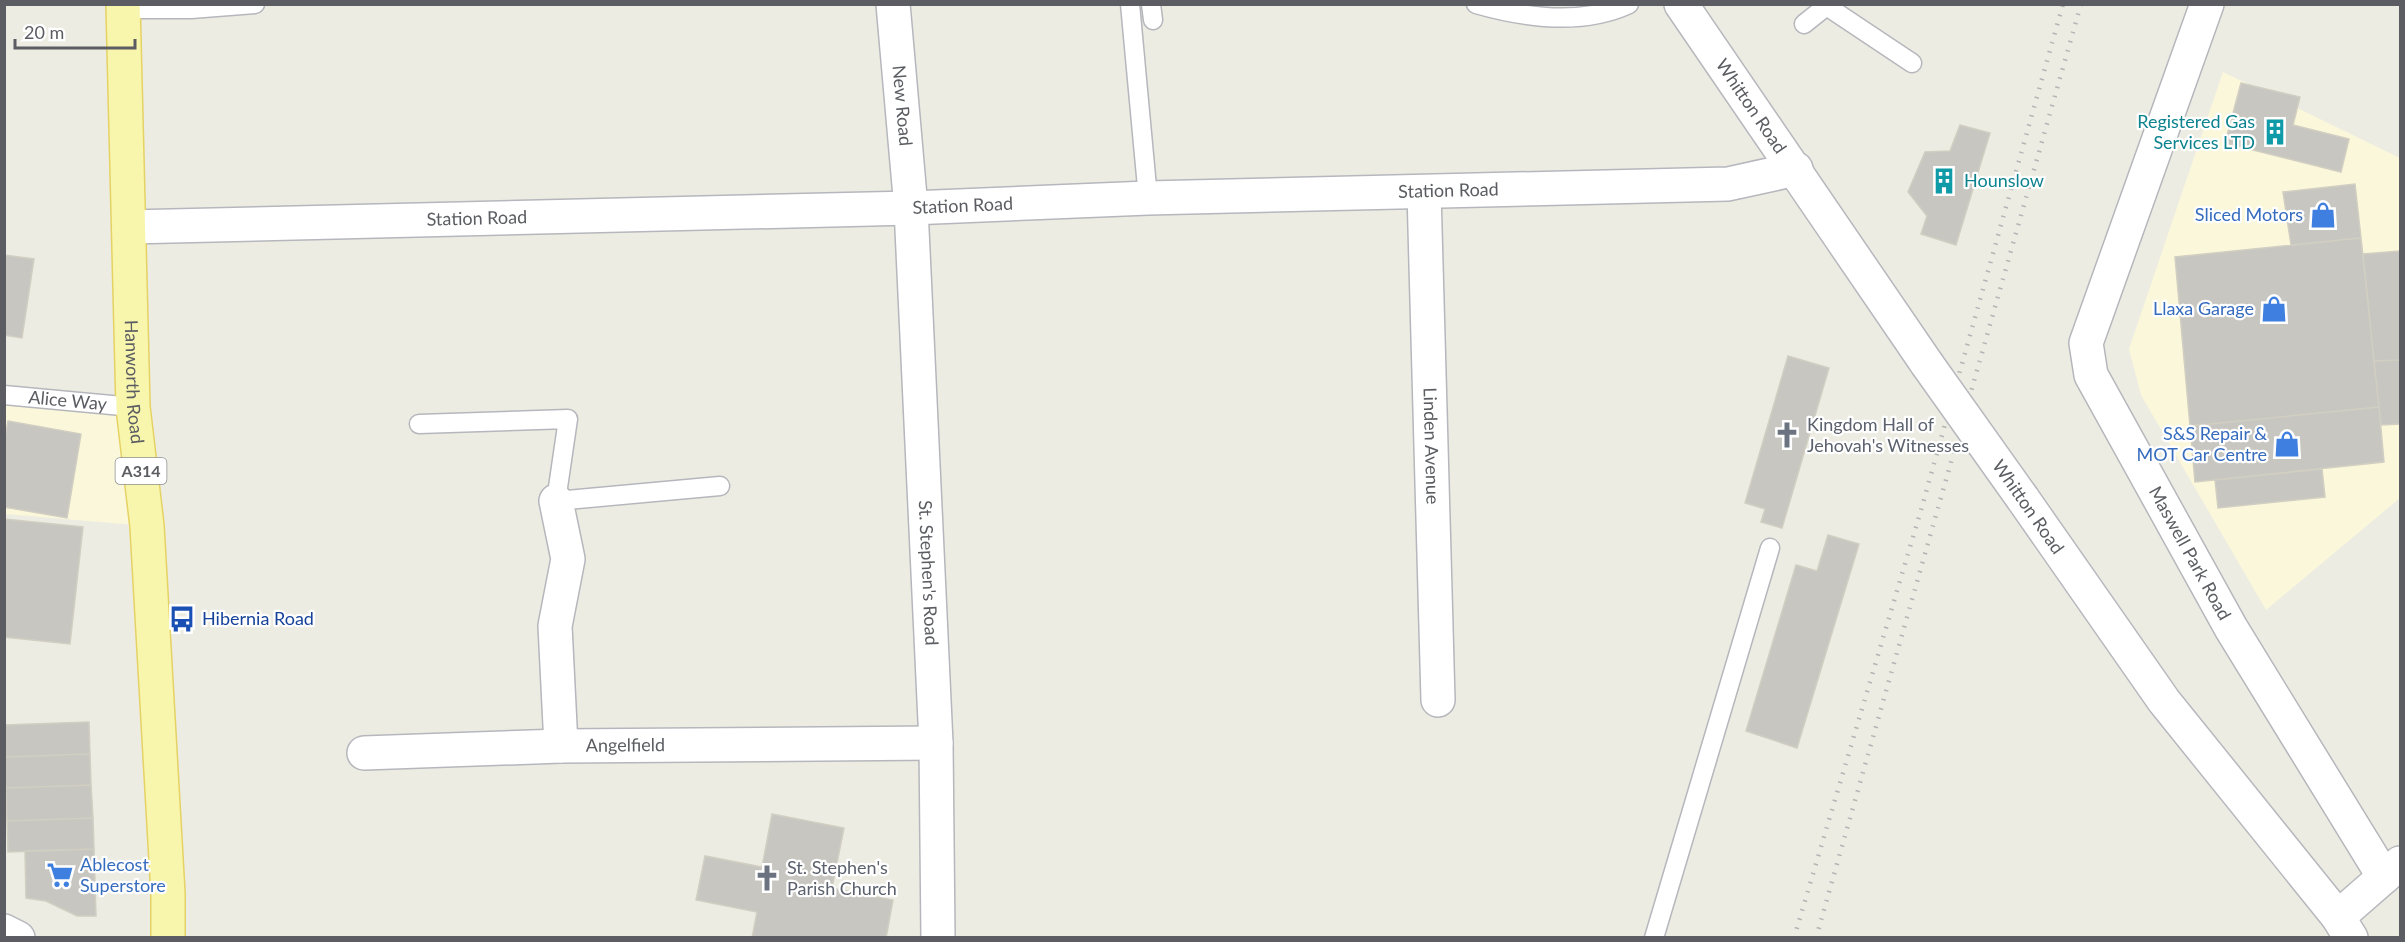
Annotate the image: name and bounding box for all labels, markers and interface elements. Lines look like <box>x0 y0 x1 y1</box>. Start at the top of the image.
scale bar <box>15 12 135 50</box>
text: 20 m <box>24 21 64 43</box>
street label: Whitton Road <box>1712 54 1792 157</box>
street label: New Road <box>888 64 917 147</box>
place label: Registered Gas Services LTD <box>2137 110 2255 153</box>
building icon: Registered Gas Services LTD <box>2260 117 2290 147</box>
building icon: Hounslow <box>1929 166 1959 196</box>
place label: Hounslow <box>1964 169 2044 191</box>
street label: Station Road <box>1398 178 1499 202</box>
street label: Station Road <box>912 192 1013 218</box>
shop icon: Sliced Motors <box>2308 200 2338 230</box>
place label: Sliced Motors <box>2195 203 2303 225</box>
street label: Station Road <box>426 205 527 230</box>
shop icon: Llaxa Garage <box>2259 294 2289 324</box>
place label: Llaxa Garage <box>2153 297 2254 319</box>
street label: Hanworth Road <box>121 319 149 445</box>
street label: Alice Way <box>28 385 109 415</box>
street label: Linden Avenue <box>1419 387 1445 505</box>
place label: Kingdom Hall of Jehovah's Witnesses <box>1807 413 1969 456</box>
church icon: Kingdom Hall of Jehovah's Witnesses <box>1772 420 1802 450</box>
place label: S&S Repair & MOT Car Centre <box>2137 422 2267 465</box>
shop icon: S&S Repair & MOT Car Centre <box>2272 429 2302 459</box>
street label: Whitton Road <box>1988 455 2069 558</box>
road number: A314 <box>116 458 166 484</box>
street label: Maswell Park Road <box>2145 482 2236 624</box>
street label: St. Stephen's Road <box>915 500 943 646</box>
bus stop icon: Hibernia Road <box>167 604 197 634</box>
place label: Hibernia Road <box>202 607 314 629</box>
street label: Angelfield <box>586 733 665 756</box>
place label: Ablecost Superstore <box>80 853 166 896</box>
place label: St. Stephen's Parish Church <box>787 856 897 899</box>
supermarket icon: Ablecost Superstore <box>45 860 75 890</box>
church icon: St. Stephen's Parish Church <box>752 863 782 893</box>

